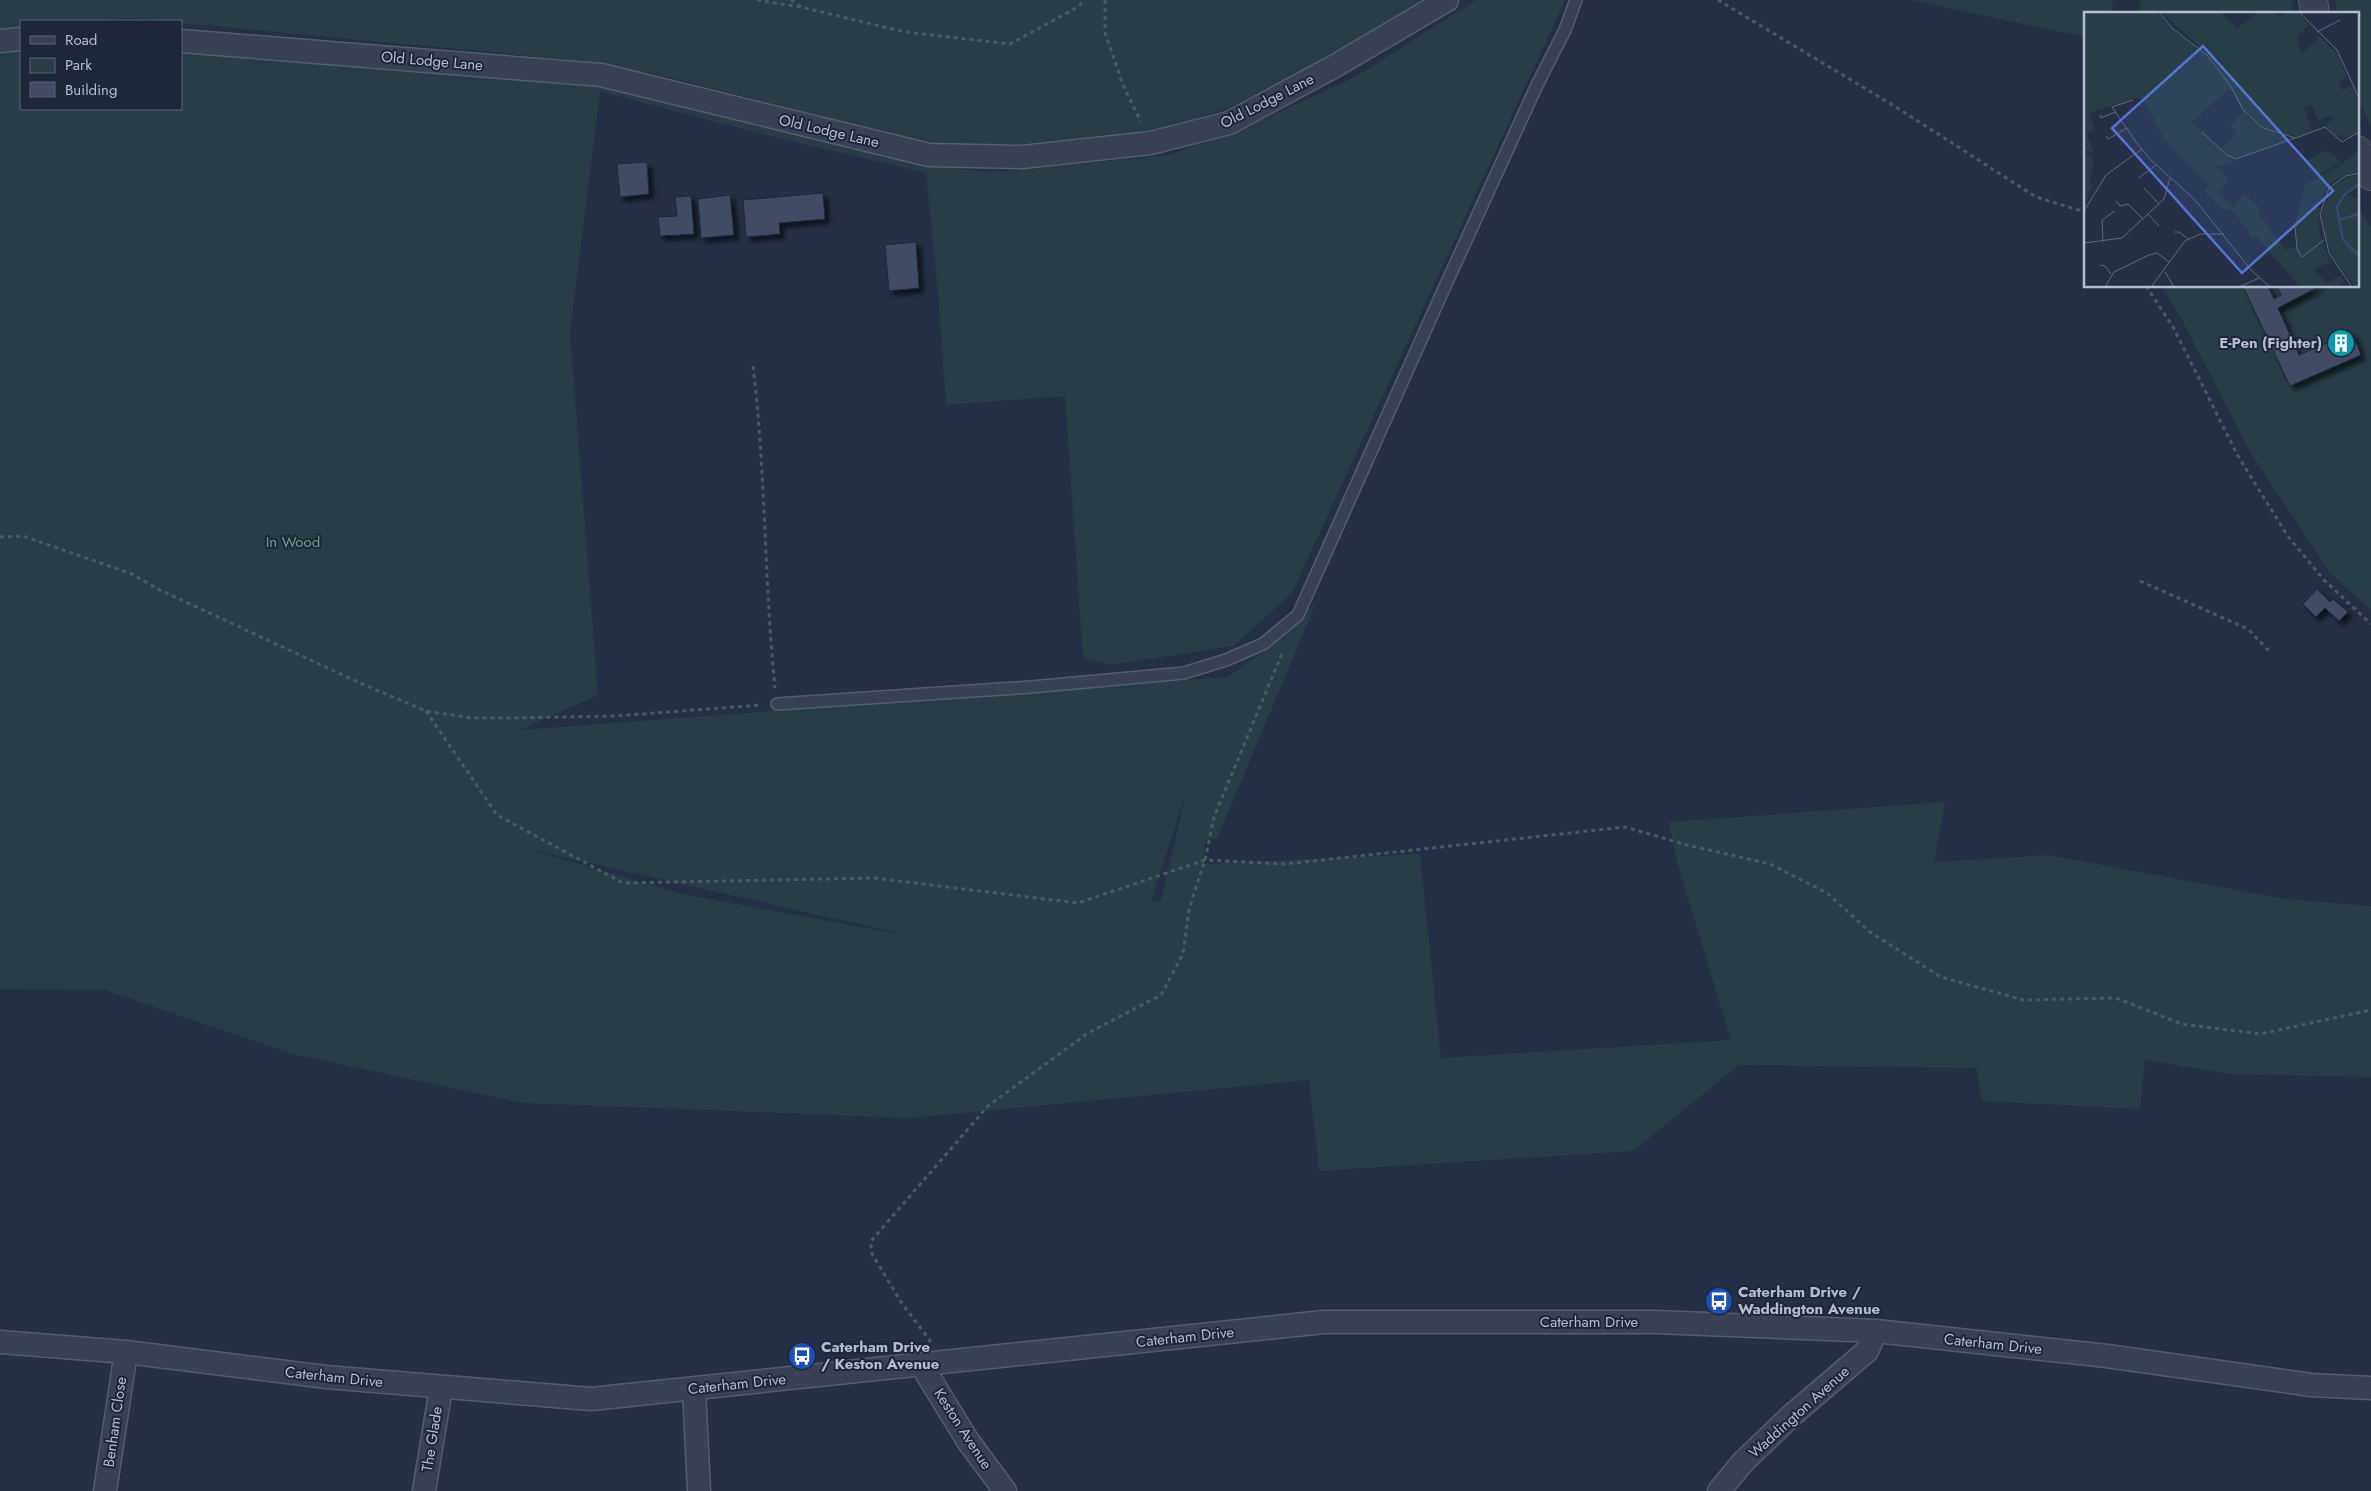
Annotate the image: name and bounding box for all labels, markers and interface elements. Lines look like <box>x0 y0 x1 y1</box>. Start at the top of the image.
inset map <box>2084 12 2358 288</box>
legend <box>20 20 182 110</box>
text: Road <box>65 29 97 51</box>
street label: Old Lodge Lane <box>380 46 484 76</box>
text: Park <box>65 54 92 76</box>
street label: Old Lodge Lane <box>1216 68 1318 134</box>
text: Building <box>65 79 117 101</box>
street label: Old Lodge Lane <box>777 109 882 153</box>
building icon: E-Pen (Fighter) <box>2326 328 2356 358</box>
place label: E-Pen (Fighter) <box>2219 332 2322 354</box>
park label: In Wood <box>266 531 320 553</box>
place label: Caterham Drive / Waddington Avenue <box>1738 1281 1881 1320</box>
bus stop icon: Caterham Drive / Waddington Avenue <box>1704 1286 1734 1316</box>
street label: Caterham Drive <box>1540 1311 1639 1333</box>
street label: Caterham Drive <box>1135 1321 1235 1353</box>
street label: Caterham Drive <box>1943 1328 2043 1360</box>
place label: Caterham Drive / Keston Avenue <box>821 1336 940 1375</box>
bus stop icon: Caterham Drive / Keston Avenue <box>787 1341 817 1371</box>
street label: Caterham Drive <box>284 1361 384 1393</box>
street label: Waddington Avenue <box>1744 1361 1854 1463</box>
street label: Caterham Drive <box>687 1368 787 1400</box>
street label: Benham Close <box>98 1375 132 1469</box>
street label: Keston Avenue <box>929 1384 998 1474</box>
street label: The Glade <box>416 1405 448 1473</box>

